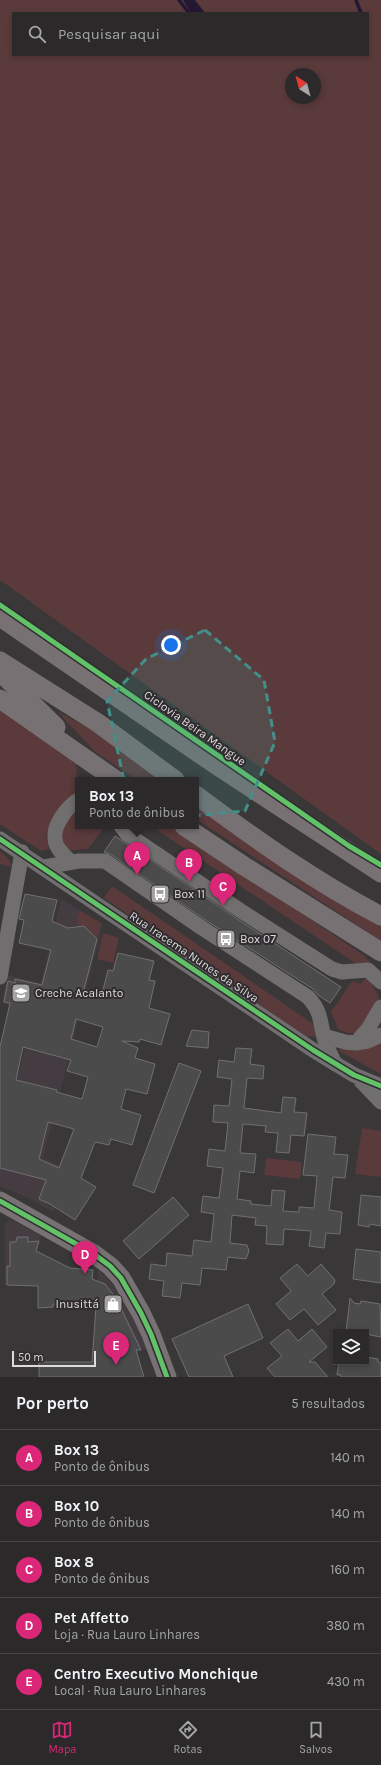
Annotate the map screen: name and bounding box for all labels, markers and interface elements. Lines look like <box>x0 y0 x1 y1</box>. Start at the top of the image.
search box <box>12 12 369 56</box>
icon: search <box>26 23 48 45</box>
text: Pesquisar aqui <box>58 25 160 43</box>
north arrow <box>285 68 321 104</box>
your location <box>161 635 181 655</box>
street label: Ciclovia Beira Mangue <box>141 687 249 769</box>
popup <box>75 777 199 829</box>
text: Box 13 <box>89 787 134 805</box>
text: Ponto de ônibus <box>89 805 185 820</box>
pin: A <box>124 842 150 875</box>
pin: B <box>176 849 202 882</box>
pin: C <box>210 873 236 906</box>
bus stop icon: Box 11 <box>149 883 171 905</box>
place label: Box 11 <box>174 887 205 901</box>
street label: Rua Iracema Nunes da Silva <box>127 908 261 1006</box>
bus stop icon: Box 07 <box>215 928 237 950</box>
place label: Box 07 <box>240 932 276 946</box>
school or university icon: Creche Acalanto <box>10 982 32 1004</box>
place label: Creche Acalanto <box>35 986 123 1000</box>
pin: D <box>72 1241 98 1274</box>
shop icon: Inusittá <box>102 1293 124 1315</box>
place label: Inusittá <box>56 1297 99 1311</box>
map controls <box>333 1329 369 1365</box>
button: layers <box>333 1329 369 1365</box>
pin: E <box>103 1332 129 1365</box>
scale bar <box>12 1349 96 1368</box>
text: 50 m <box>18 1351 44 1364</box>
text: Por perto <box>16 1393 89 1413</box>
text: 5 resultados <box>291 1396 365 1411</box>
text: Box 13 <box>54 1441 99 1459</box>
text: A <box>25 1450 33 1465</box>
text: 140 m <box>330 1450 365 1465</box>
text: Ponto de ônibus <box>54 1459 150 1474</box>
text: Box 10 <box>54 1497 99 1515</box>
text: B <box>25 1506 33 1521</box>
text: 140 m <box>330 1506 365 1521</box>
text: Ponto de ônibus <box>54 1515 150 1530</box>
text: Box 8 <box>54 1553 94 1571</box>
text: C <box>25 1562 33 1577</box>
text: 160 m <box>330 1562 365 1577</box>
text: Ponto de ônibus <box>54 1571 150 1586</box>
text: Pet Affetto <box>54 1609 129 1627</box>
text: D <box>25 1618 33 1633</box>
text: 380 m <box>326 1618 365 1633</box>
text: Loja · Rua Lauro Linhares <box>54 1627 200 1642</box>
text: Centro Executivo Monchique <box>54 1665 258 1683</box>
text: E <box>25 1674 33 1689</box>
text: 430 m <box>327 1674 365 1689</box>
text: Local · Rua Lauro Linhares <box>54 1683 206 1698</box>
tab: Mapa <box>49 1719 76 1756</box>
tab: Rotas <box>174 1719 202 1756</box>
tab: Salvos <box>299 1719 332 1756</box>

